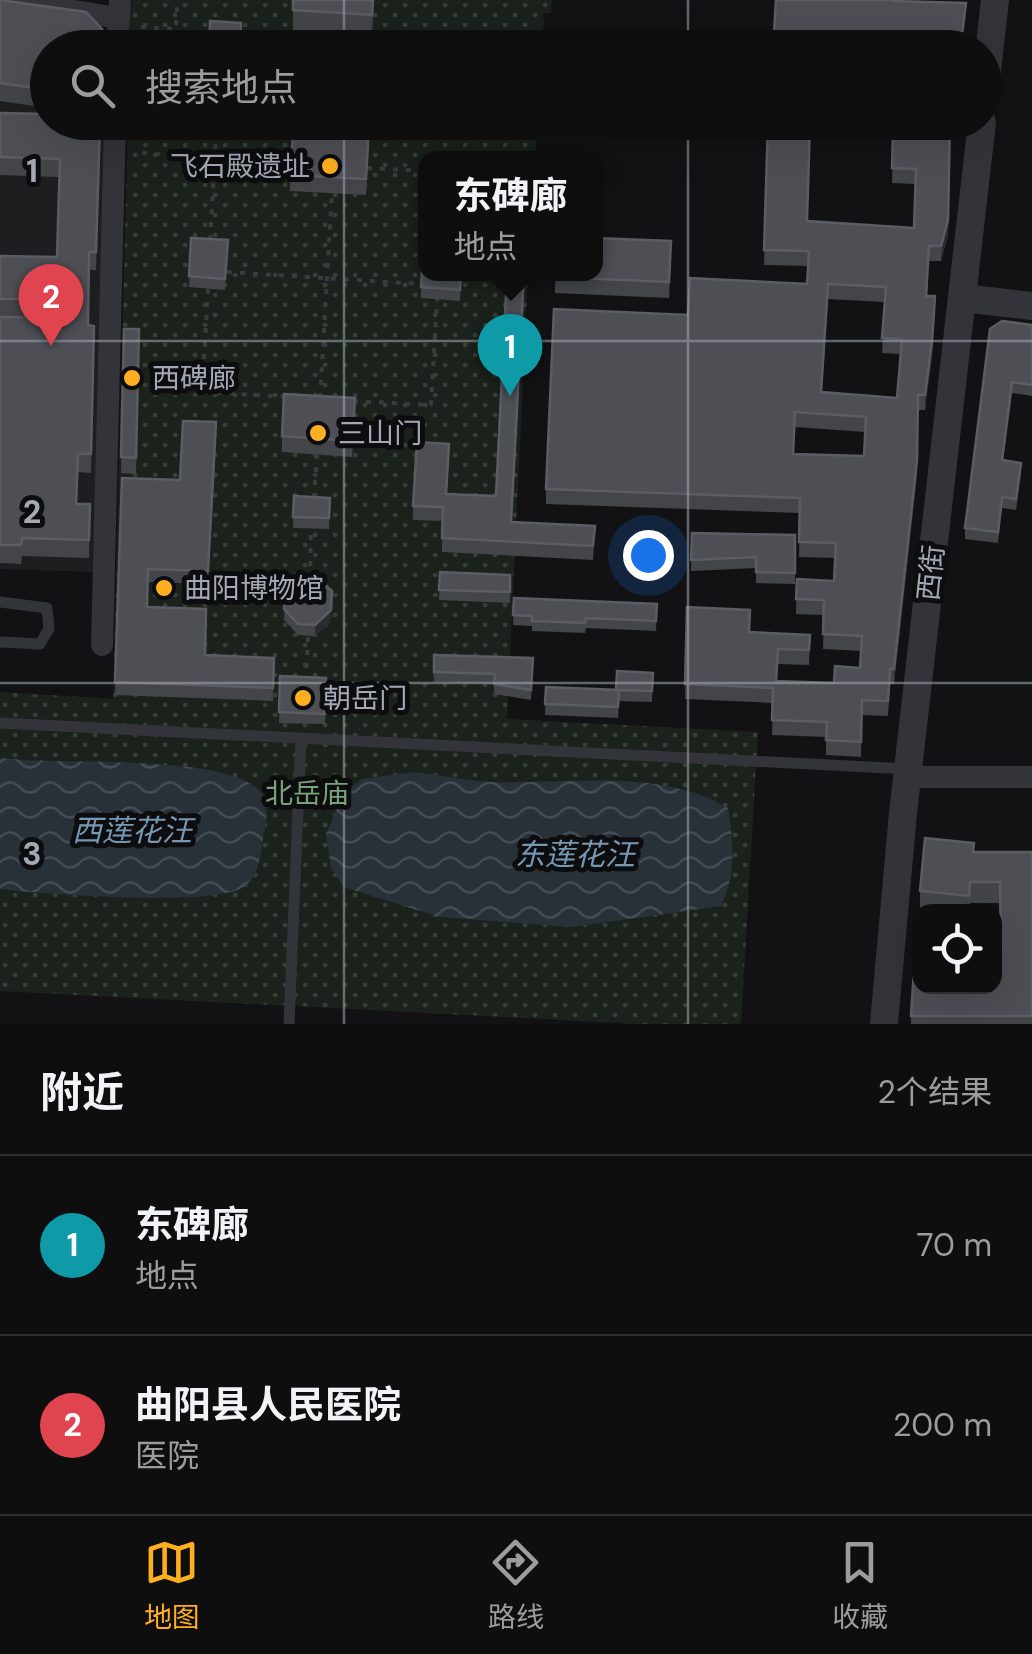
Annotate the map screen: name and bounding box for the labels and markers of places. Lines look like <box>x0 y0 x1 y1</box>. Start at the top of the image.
place label: 飞石殿遗址 <box>170 148 310 185</box>
marker: 飞石殿遗址 <box>319 155 341 177</box>
pin: 2 <box>18 264 84 346</box>
pin: 1 <box>478 314 542 396</box>
place label: 西碑廊 <box>152 360 236 397</box>
marker: 西碑廊 <box>121 367 143 389</box>
place label: 三山门 <box>338 415 422 452</box>
marker: 三山门 <box>307 422 329 444</box>
place label: 曲阳博物馆 <box>184 570 324 607</box>
marker: 曲阳博物馆 <box>153 577 175 599</box>
place label: 朝岳门 <box>323 680 407 717</box>
marker: 朝岳门 <box>292 687 314 709</box>

